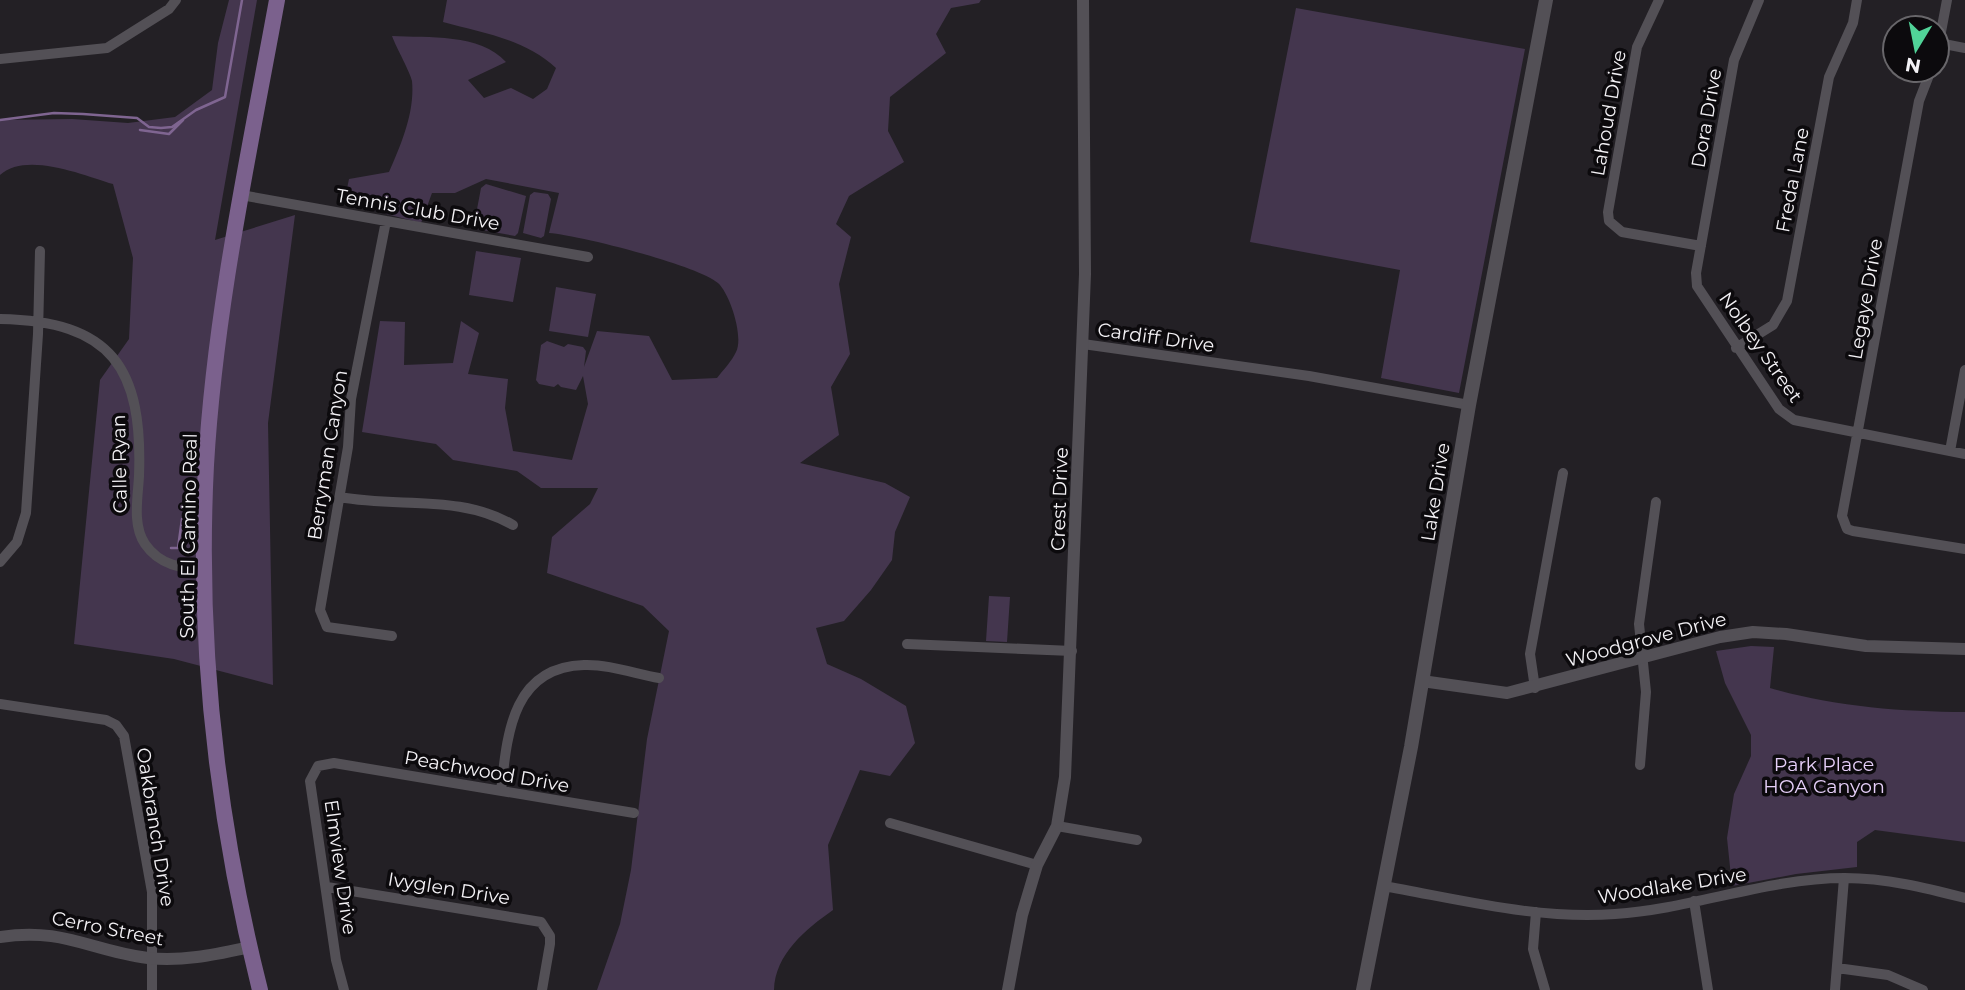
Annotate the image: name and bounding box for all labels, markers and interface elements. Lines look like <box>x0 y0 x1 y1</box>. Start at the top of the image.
north arrow <box>1881 14 1951 84</box>
street label: Lahoud Drive <box>1586 48 1631 178</box>
text: N <box>1904 53 1923 78</box>
street label: Dora Drive <box>1686 67 1727 170</box>
street label: Freda Lane <box>1771 126 1814 235</box>
street label: Tennis Club Drive <box>334 184 501 235</box>
street label: Legaye Drive <box>1844 237 1887 361</box>
street label: Nolbey Street <box>1714 288 1807 407</box>
street label: Cardiff Drive <box>1096 318 1216 357</box>
street label: Berryman Canyon <box>303 368 352 542</box>
street label: Calle Ryan <box>107 414 132 514</box>
street label: South El Camino Real <box>175 433 202 639</box>
street label: Lake Drive <box>1416 441 1455 543</box>
street label: Crest Drive <box>1046 447 1073 551</box>
street label: Woodgrove Drive <box>1563 607 1729 672</box>
street label: Oakbranch Drive <box>132 746 179 908</box>
street label: Peachwood Drive <box>403 746 571 797</box>
park label: Park Place HOA Canyon <box>1763 753 1885 798</box>
street label: Elmview Drive <box>320 798 361 936</box>
street label: Woodlake Drive <box>1596 862 1748 909</box>
street label: Ivyglen Drive <box>386 868 512 909</box>
street label: Cerro Street <box>50 906 166 951</box>

